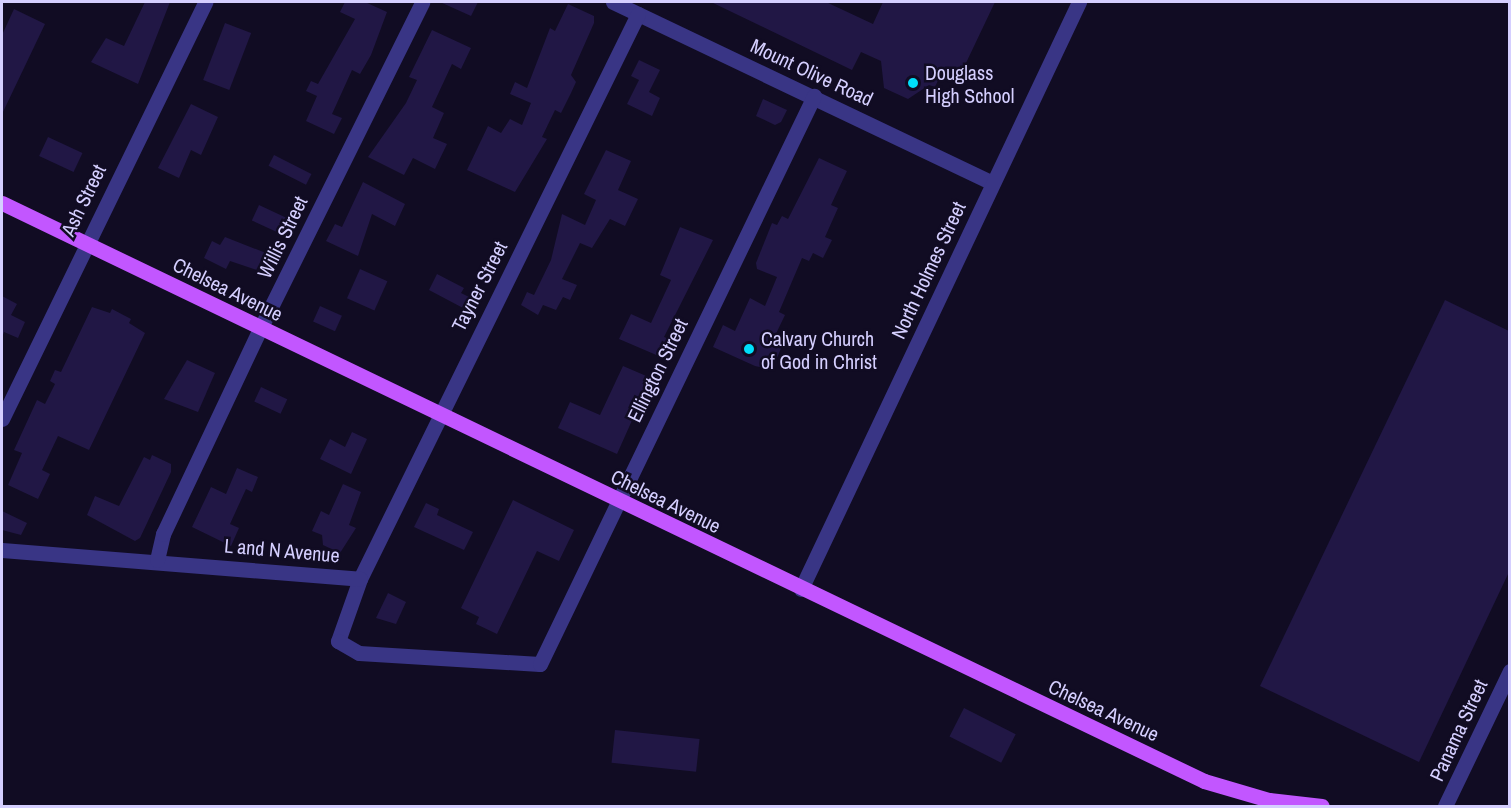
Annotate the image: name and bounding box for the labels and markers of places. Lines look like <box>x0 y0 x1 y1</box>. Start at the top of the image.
place label: Douglass High School <box>925 60 1014 107</box>
marker: Douglass High School <box>906 76 920 90</box>
place label: Calvary Church of God in Christ <box>761 326 877 373</box>
marker: Calvary Church of God in Christ <box>742 342 756 356</box>

